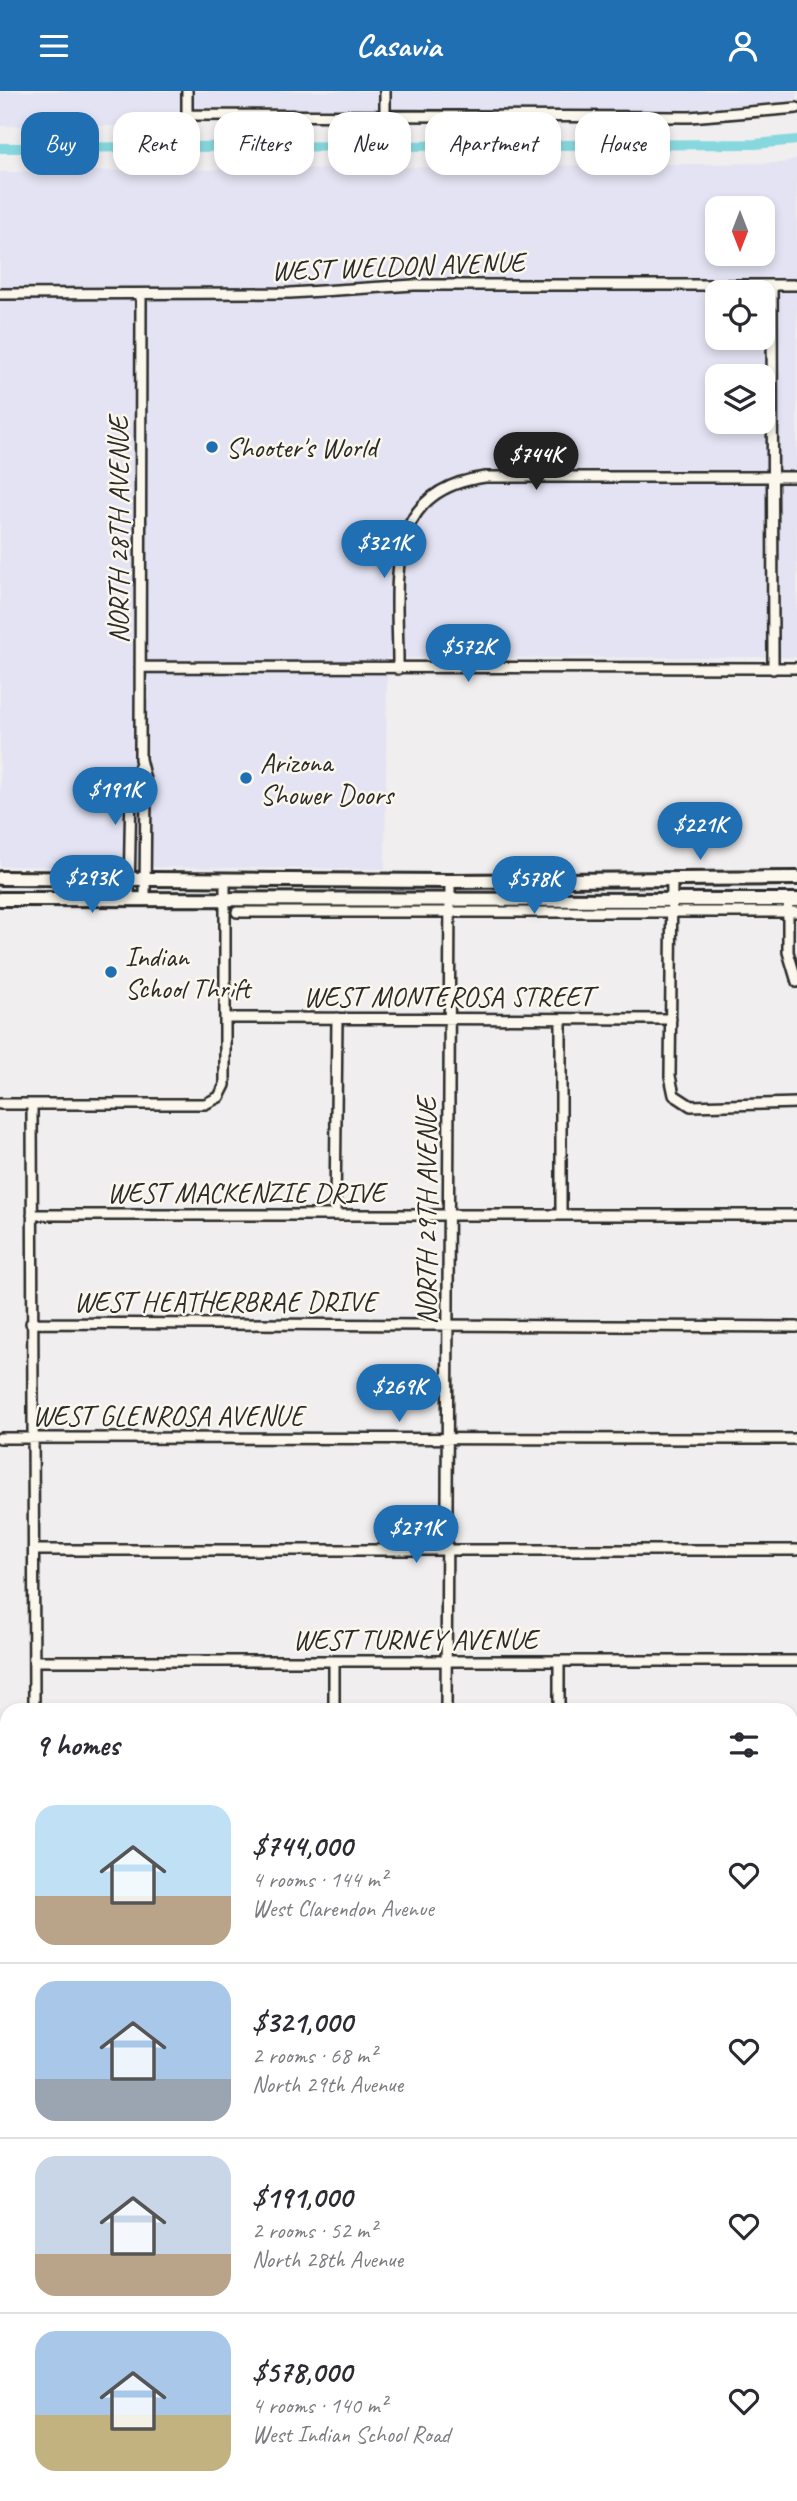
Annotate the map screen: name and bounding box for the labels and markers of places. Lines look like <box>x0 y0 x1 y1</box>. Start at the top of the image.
place label: Shooter's World <box>226 430 381 465</box>
pin: $744K <box>487 433 585 492</box>
marker: Shooter's World <box>204 439 220 455</box>
pin: $321K <box>335 521 433 580</box>
pin: $572K <box>419 625 517 684</box>
place label: Arizona Shower Doors <box>260 745 396 812</box>
pin: $191K <box>66 767 164 827</box>
marker: Arizona Shower Doors <box>238 770 254 786</box>
pin: $221K <box>651 803 749 862</box>
pin: $293K <box>43 855 141 915</box>
pin: $578K <box>485 857 583 916</box>
place label: Indian School Thrift <box>125 939 253 1006</box>
marker: Indian School Thrift <box>103 964 119 980</box>
pin: $269K <box>350 1365 448 1424</box>
pin: $271K <box>367 1505 465 1565</box>

